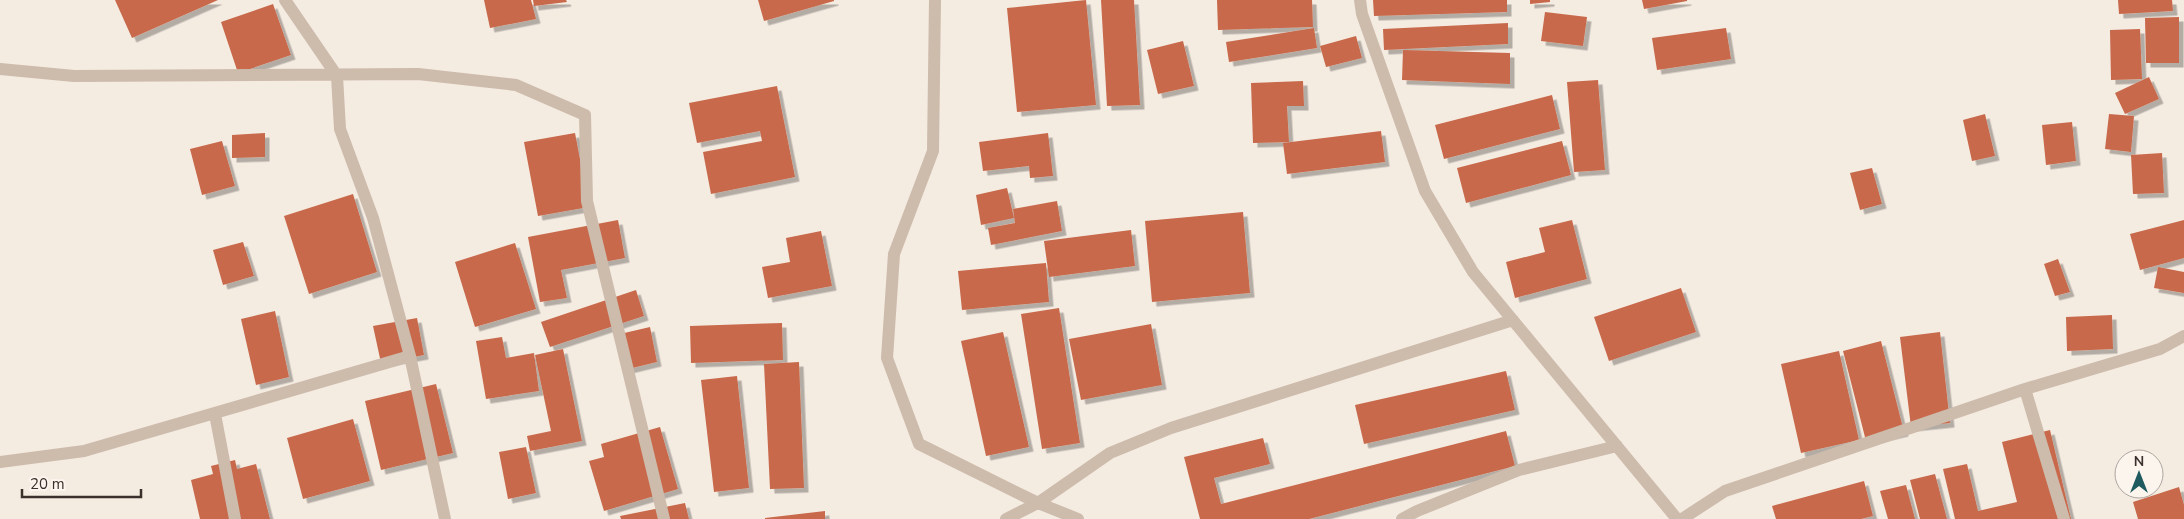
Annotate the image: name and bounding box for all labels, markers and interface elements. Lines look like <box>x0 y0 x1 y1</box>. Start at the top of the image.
north arrow <box>2114 449 2164 499</box>
text: N <box>2134 452 2144 471</box>
scale bar <box>22 466 141 498</box>
text: 20 m <box>30 474 65 494</box>

